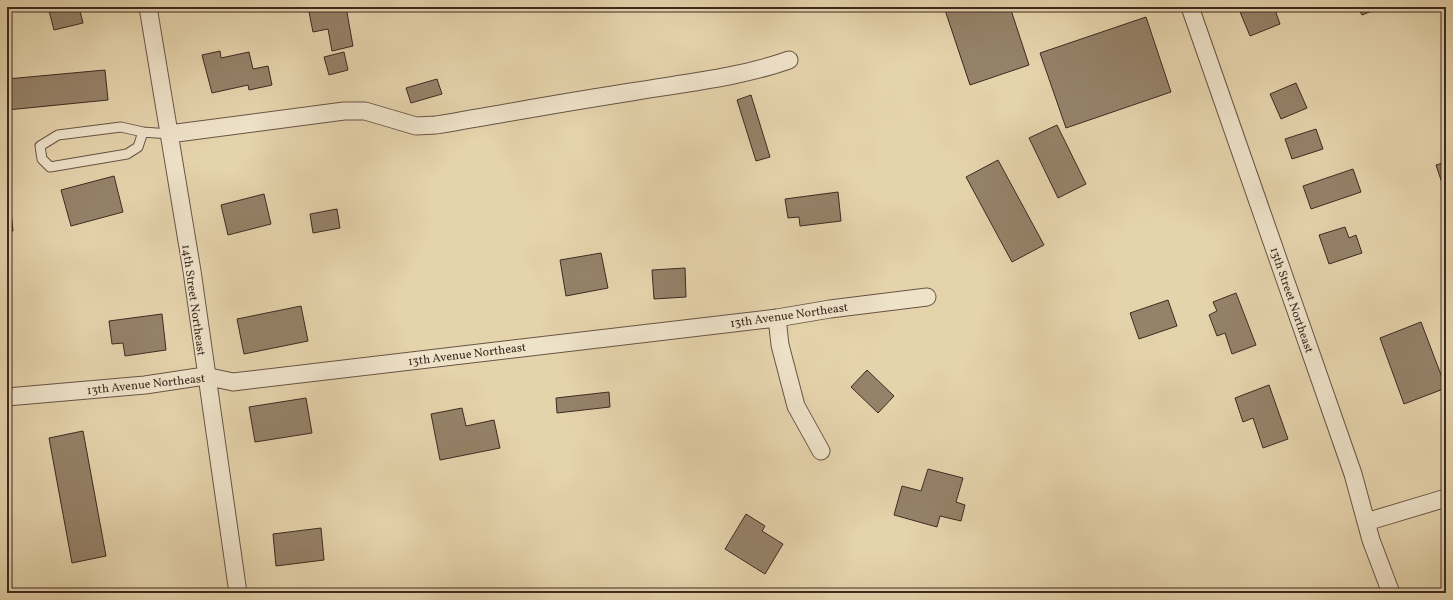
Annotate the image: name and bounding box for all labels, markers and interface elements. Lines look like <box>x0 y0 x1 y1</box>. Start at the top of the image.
street label: 14th Street Northeast <box>177 244 209 357</box>
street label: 13th Street Northeast <box>1265 245 1317 355</box>
street label: 13th Avenue Northeast <box>729 300 849 332</box>
street label: 13th Avenue Northeast <box>407 340 527 370</box>
street label: 13th Avenue Northeast <box>86 371 206 399</box>

